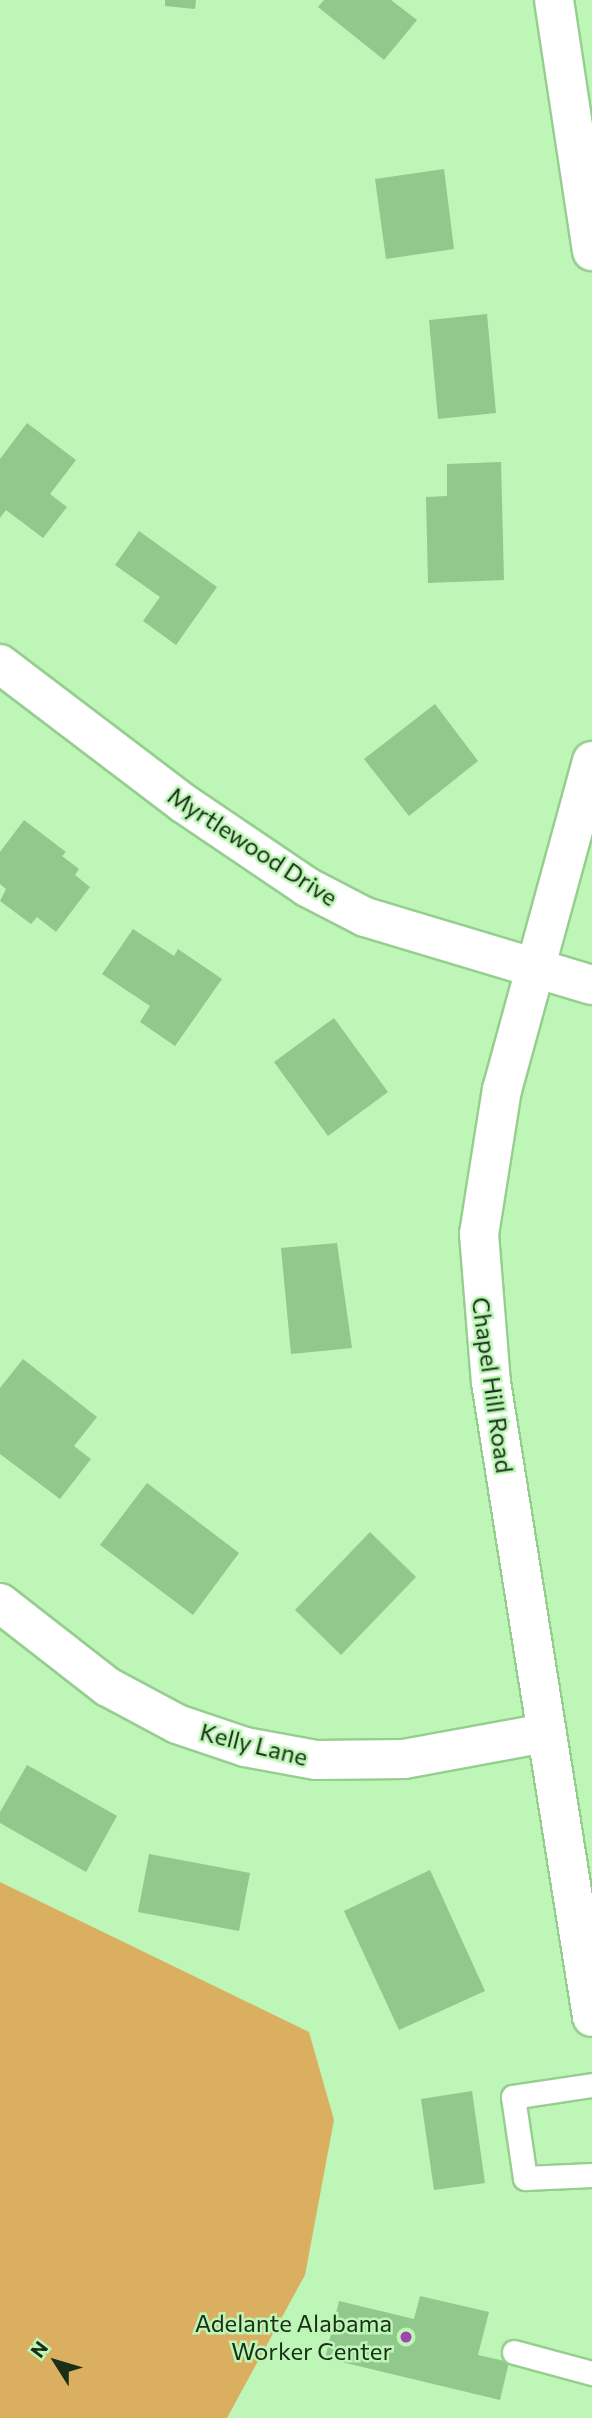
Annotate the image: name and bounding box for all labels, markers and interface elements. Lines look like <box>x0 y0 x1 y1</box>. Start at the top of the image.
street label: Myrtlewood Drive <box>163 780 343 912</box>
street label: Chapel Hill Road <box>466 1295 520 1475</box>
street label: Kelly Lane <box>197 1717 311 1771</box>
place label: Adelante Alabama Worker Center <box>195 2309 392 2365</box>
north arrow <box>21 2327 91 2397</box>
marker: Adelante Alabama Worker Center <box>398 2329 414 2345</box>
text: N <box>25 2336 52 2362</box>

